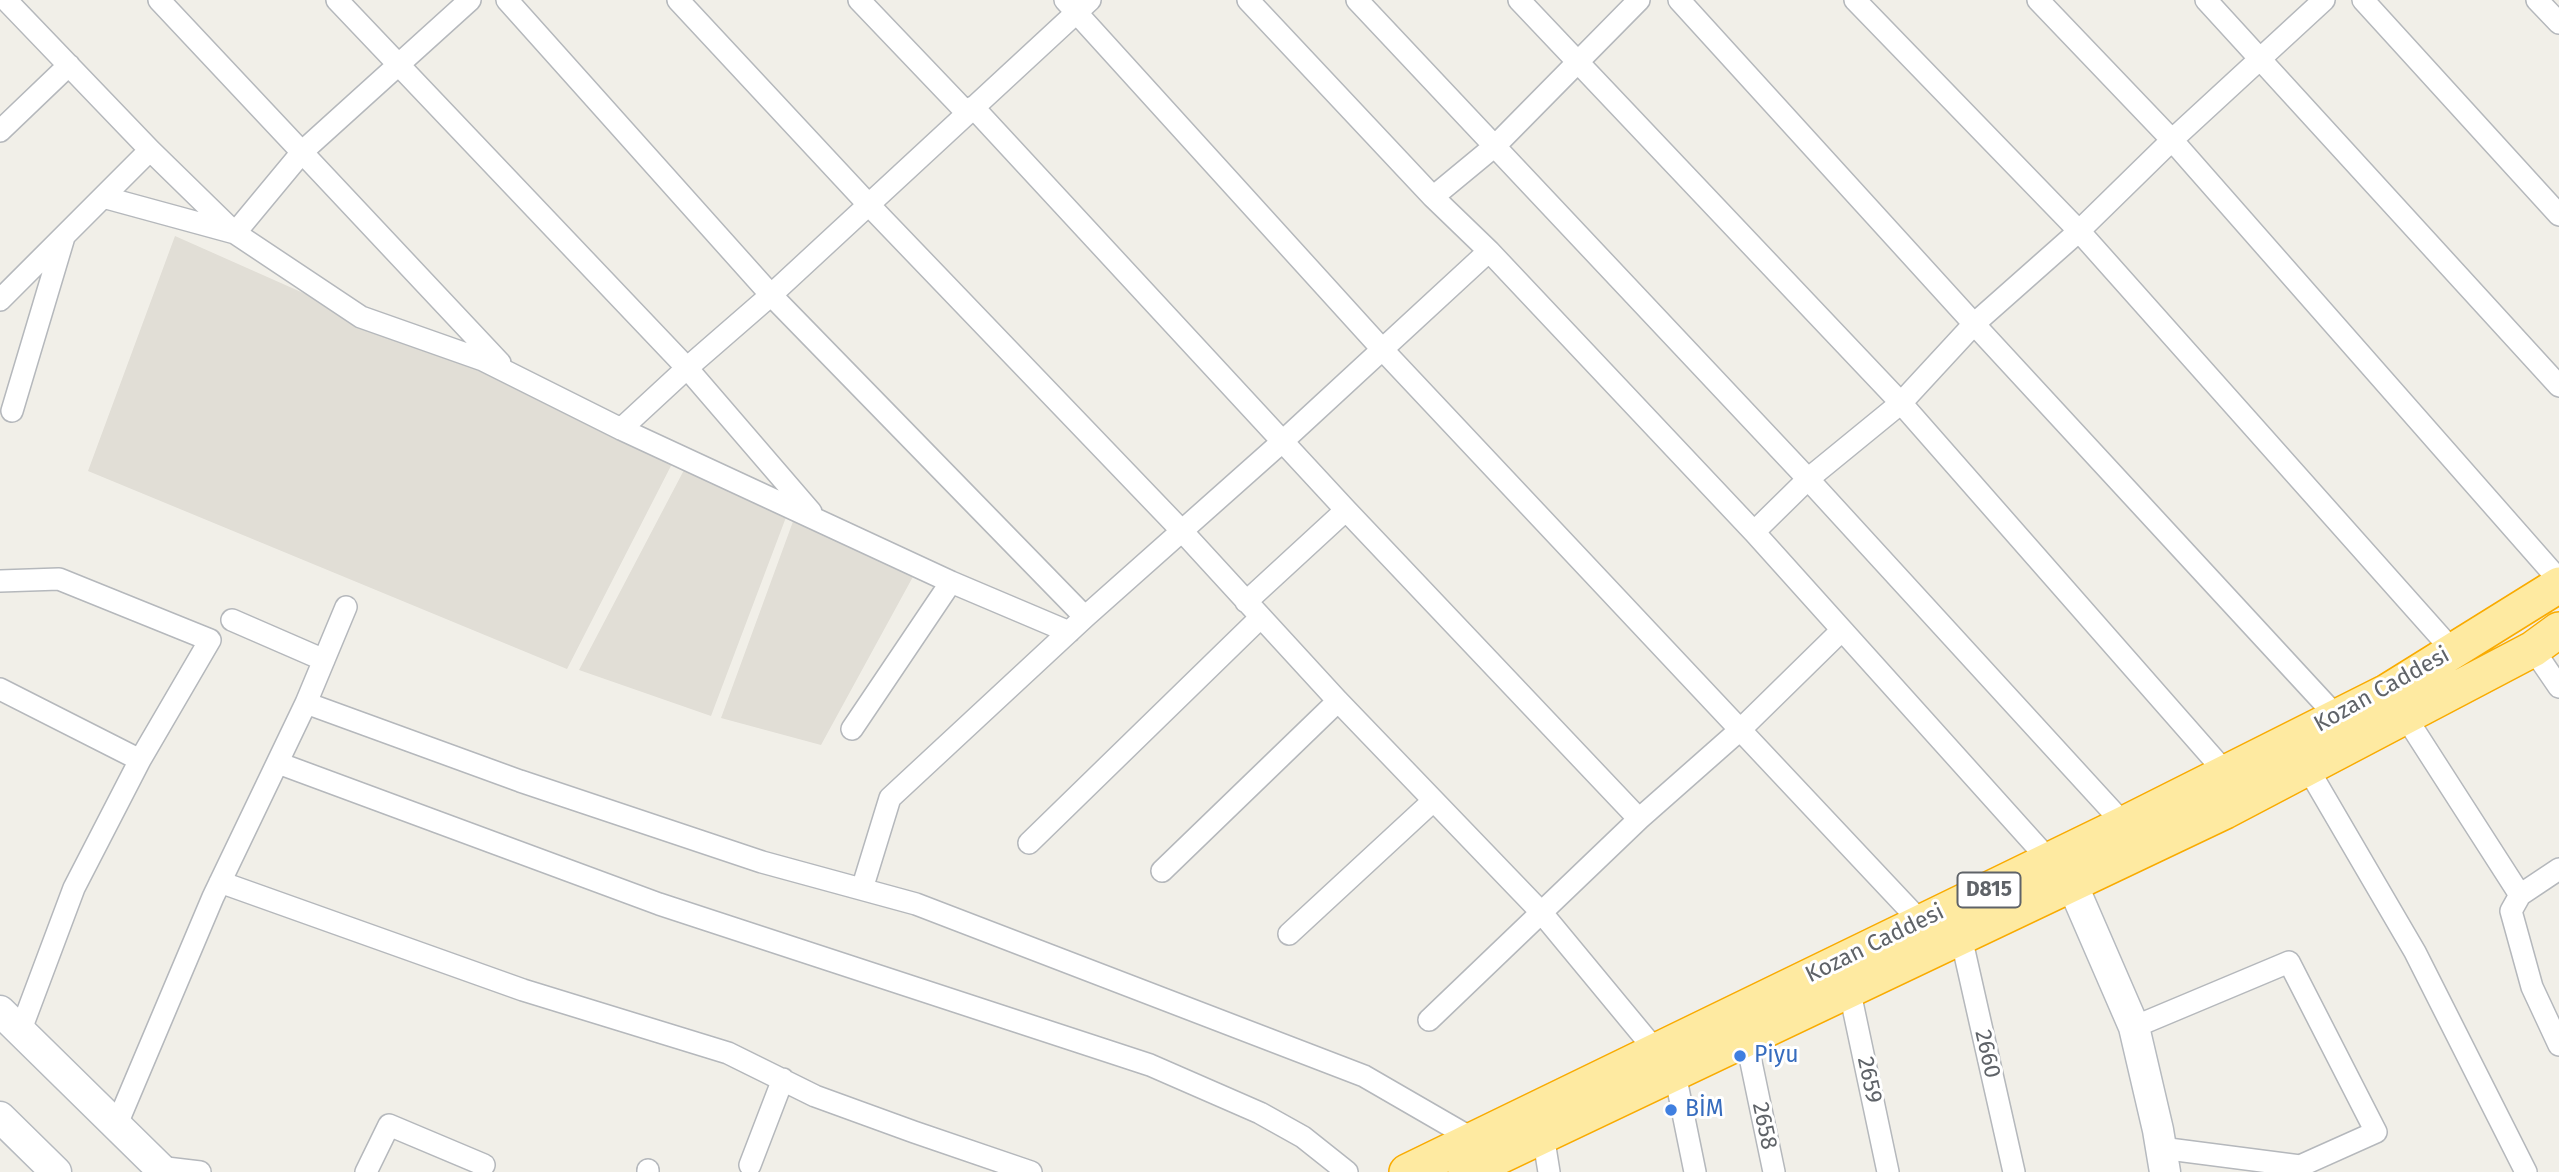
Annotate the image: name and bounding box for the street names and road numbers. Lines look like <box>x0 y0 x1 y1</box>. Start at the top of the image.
street label: Kozan Caddesi <box>2309 641 2455 739</box>
road number: D815 <box>1958 872 2021 908</box>
street label: Kozan Caddesi <box>1801 899 1949 989</box>
street label: 2660 <box>1968 1027 2006 1081</box>
street label: 2659 <box>1851 1054 1887 1106</box>
street label: 2658 <box>1746 1100 1782 1152</box>

